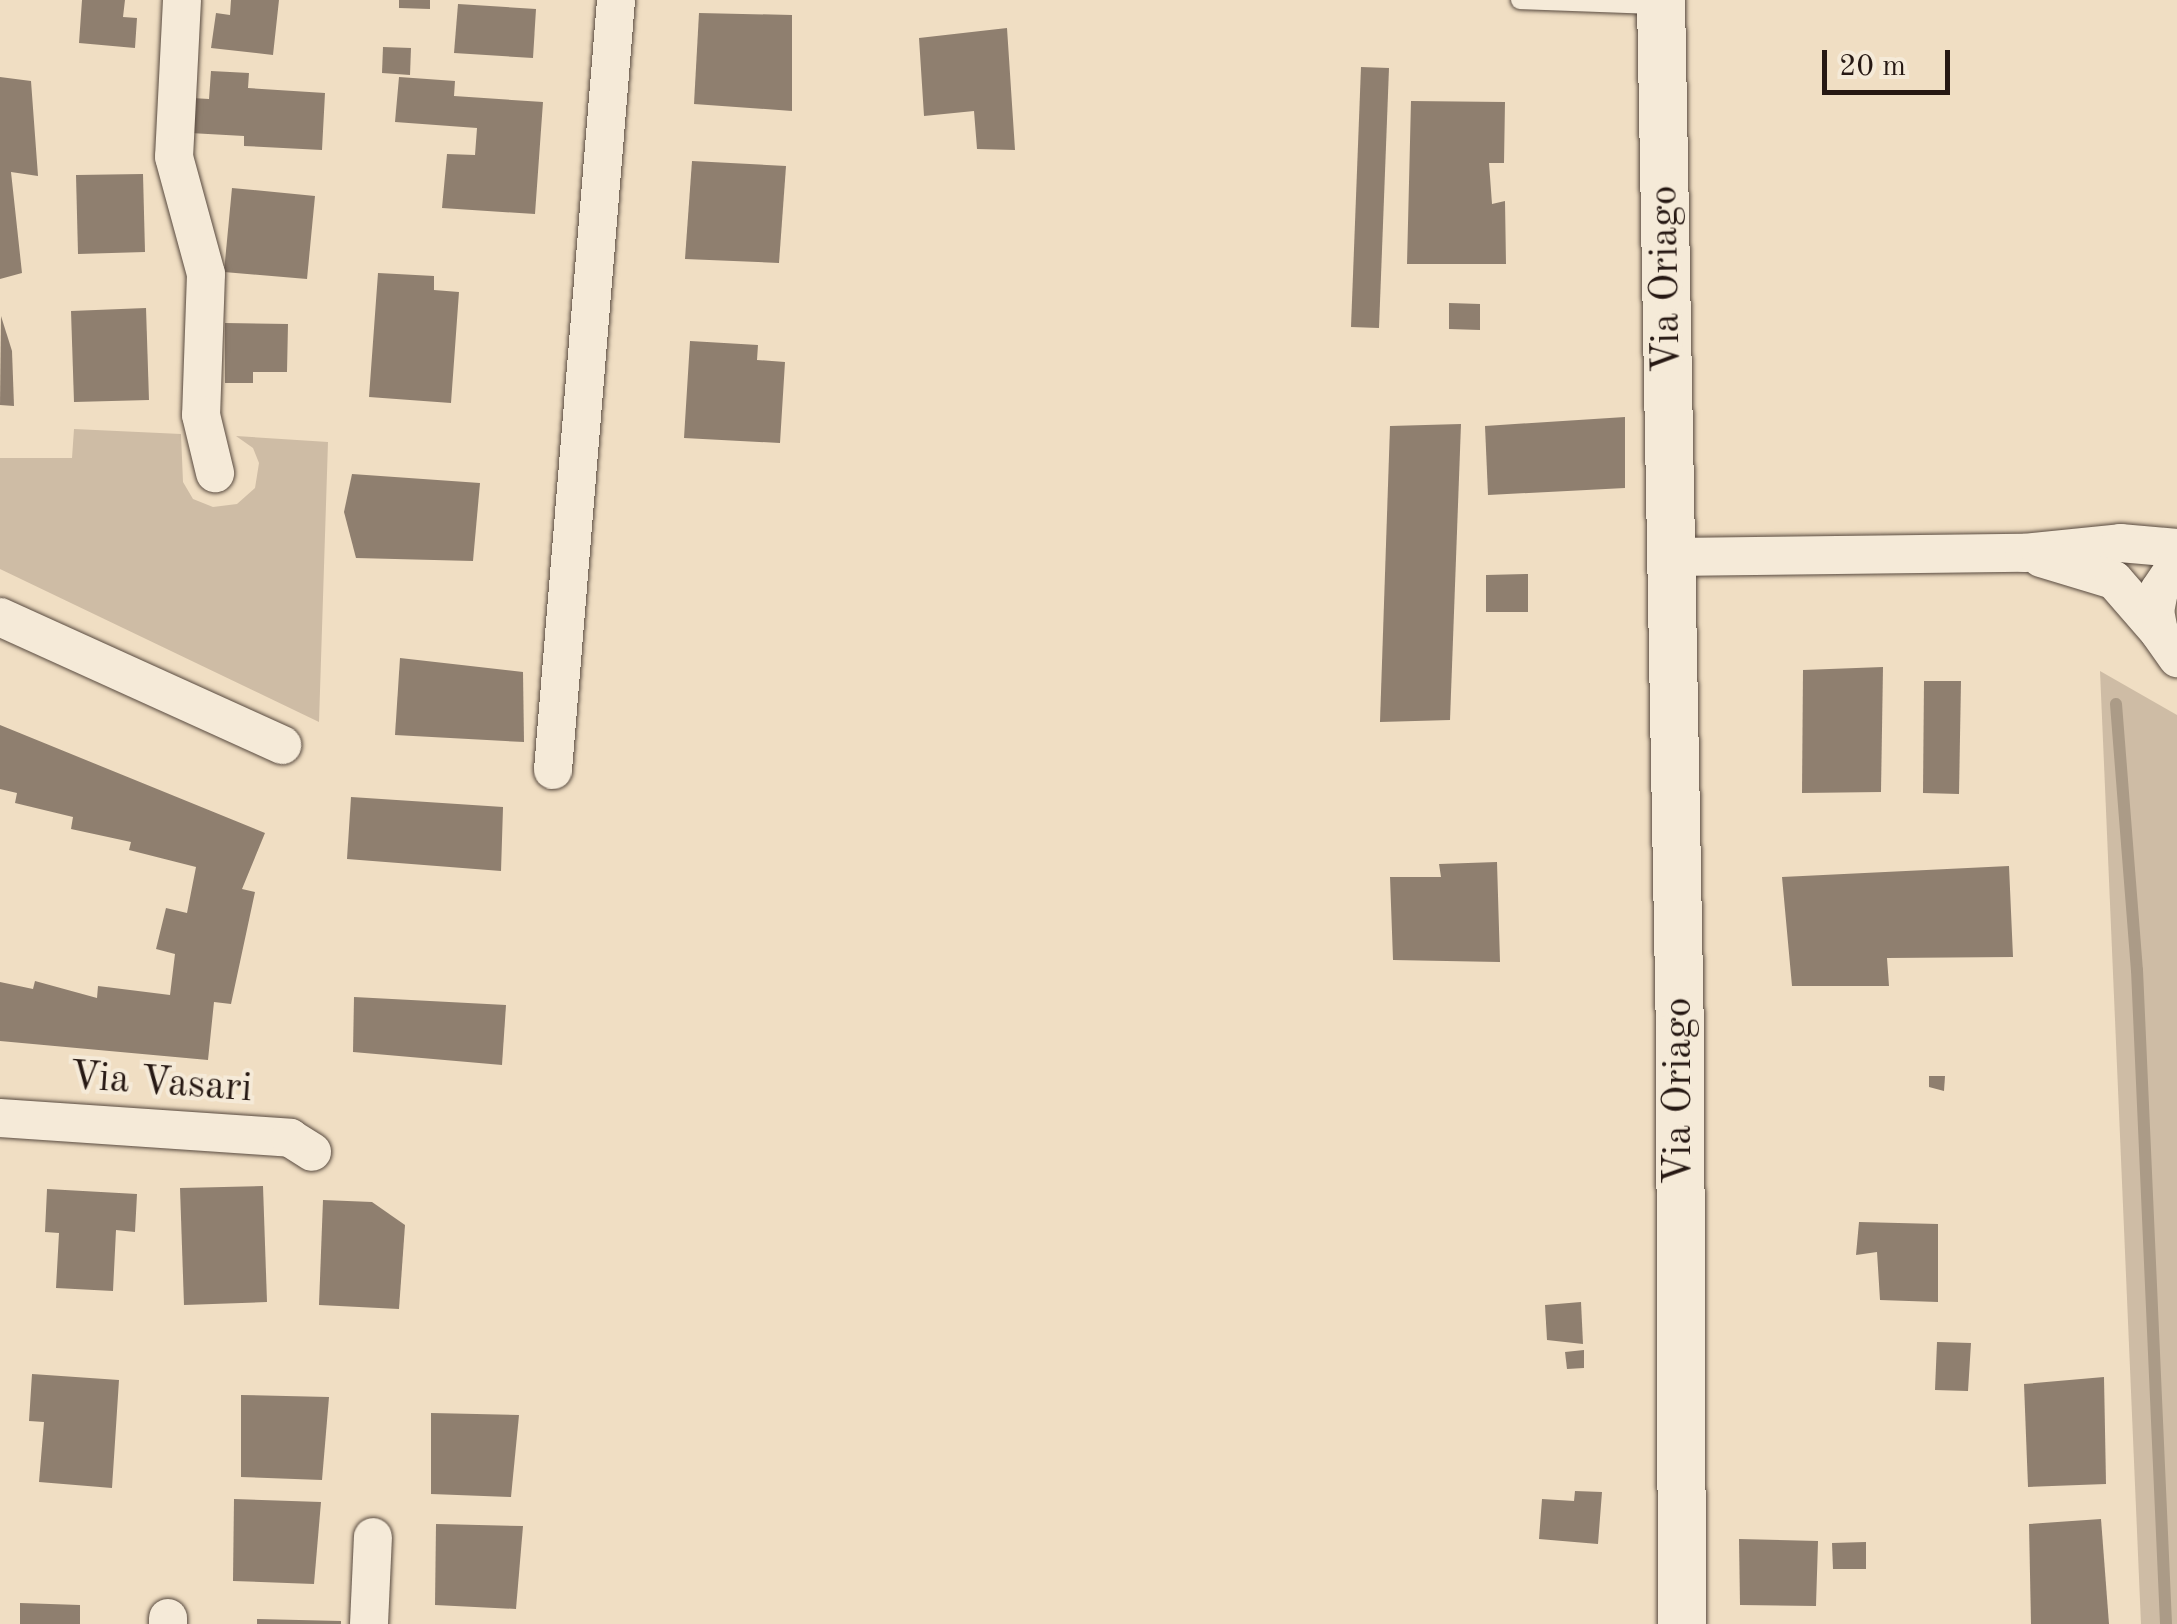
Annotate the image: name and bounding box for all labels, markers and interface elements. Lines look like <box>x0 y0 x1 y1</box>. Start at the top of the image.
scale bar <box>1827 30 1954 92</box>
text: 20 m <box>1839 52 1906 82</box>
street label: Via Oriago <box>1641 185 1693 373</box>
street label: Via Oriago <box>1656 997 1704 1185</box>
street label: Via Vasari <box>68 1054 254 1114</box>

